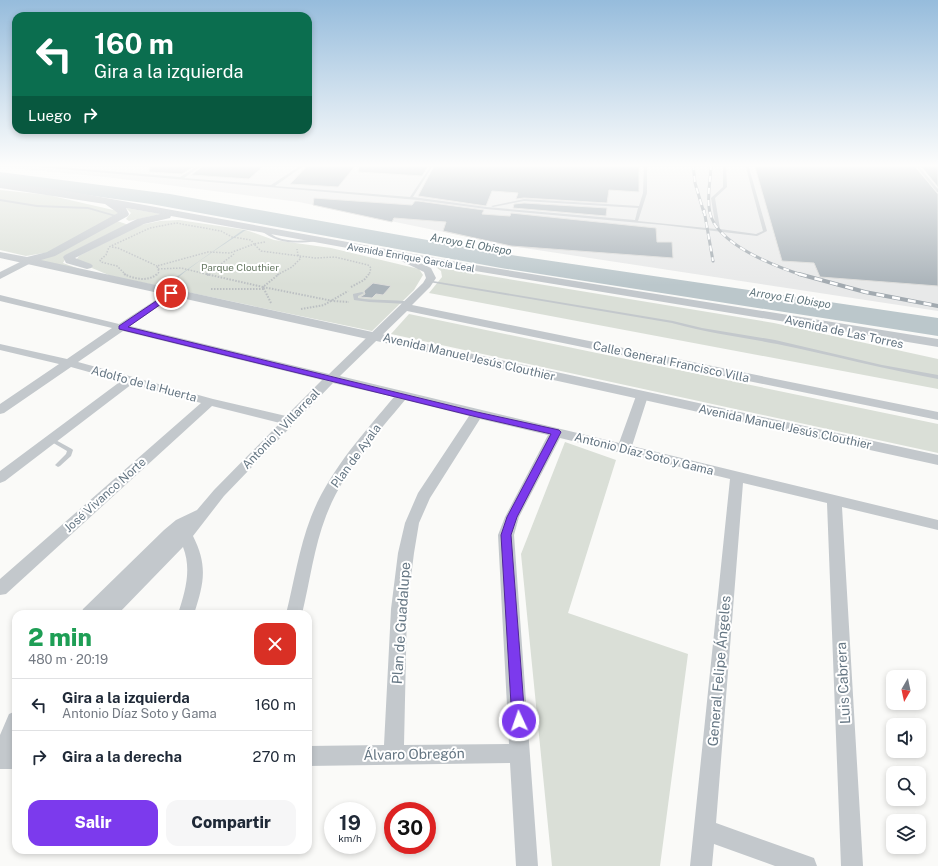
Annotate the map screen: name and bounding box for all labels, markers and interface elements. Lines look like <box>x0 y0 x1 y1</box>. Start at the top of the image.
text: 160 m <box>94 27 174 60</box>
icon: left <box>28 28 80 80</box>
text: Gira a la izquierda <box>94 61 243 82</box>
icon: right <box>79 104 101 126</box>
text: Luego <box>28 107 71 124</box>
water label: Arroyo El Obispo <box>429 231 513 257</box>
street label: Avenida Enrique García Leal <box>346 240 476 274</box>
park label: Parque Clouthier <box>201 261 279 273</box>
pin <box>154 276 188 310</box>
icon: arrive <box>160 282 182 304</box>
water label: Arroyo El Obispo <box>748 286 832 310</box>
street label: Avenida de Las Torres <box>783 313 905 351</box>
street label: Avenida Manuel Jesús Clouthier <box>381 330 557 384</box>
street label: Calle General Francisco Villa <box>592 339 750 385</box>
street label: Adolfo de la Huerta <box>90 363 198 405</box>
street label: Antonio I. Villarreal <box>239 386 323 472</box>
street label: Avenida Manuel Jesús Clouthier <box>697 402 873 452</box>
street label: Plan de Ayala <box>328 421 384 491</box>
street label: Antonio Díaz Soto y Gama <box>573 430 715 478</box>
street label: José Vivanco Norte <box>61 455 149 535</box>
street label: Plan de Guadalupe <box>389 561 413 685</box>
street label: General Felipe Ángeles <box>703 595 734 747</box>
text: 2 min <box>28 623 92 651</box>
button: close <box>254 623 296 665</box>
street label: Luis Cabrera <box>833 642 853 724</box>
text: 480 m · 20:19 <box>28 652 108 667</box>
north arrow <box>886 670 926 710</box>
map controls <box>886 670 926 854</box>
text: Gira a la izquierda <box>62 689 190 706</box>
icon: left <box>28 694 50 716</box>
text: 160 m <box>255 696 296 713</box>
position arrow <box>498 700 540 742</box>
text: Antonio Díaz Soto y Gama <box>62 706 217 721</box>
button: sound <box>886 718 926 758</box>
street label: Álvaro Obregón <box>363 744 465 763</box>
icon: right <box>28 746 50 768</box>
text: Gira a la derecha <box>62 748 182 765</box>
text: 270 m <box>253 748 296 765</box>
button: search <box>886 766 926 806</box>
button: Salir <box>28 800 158 846</box>
button: Compartir <box>166 800 296 846</box>
speed limit sign: 30 <box>384 802 436 854</box>
text: 19 <box>339 811 361 835</box>
button: layers <box>886 814 926 854</box>
text: km/h <box>338 832 362 844</box>

